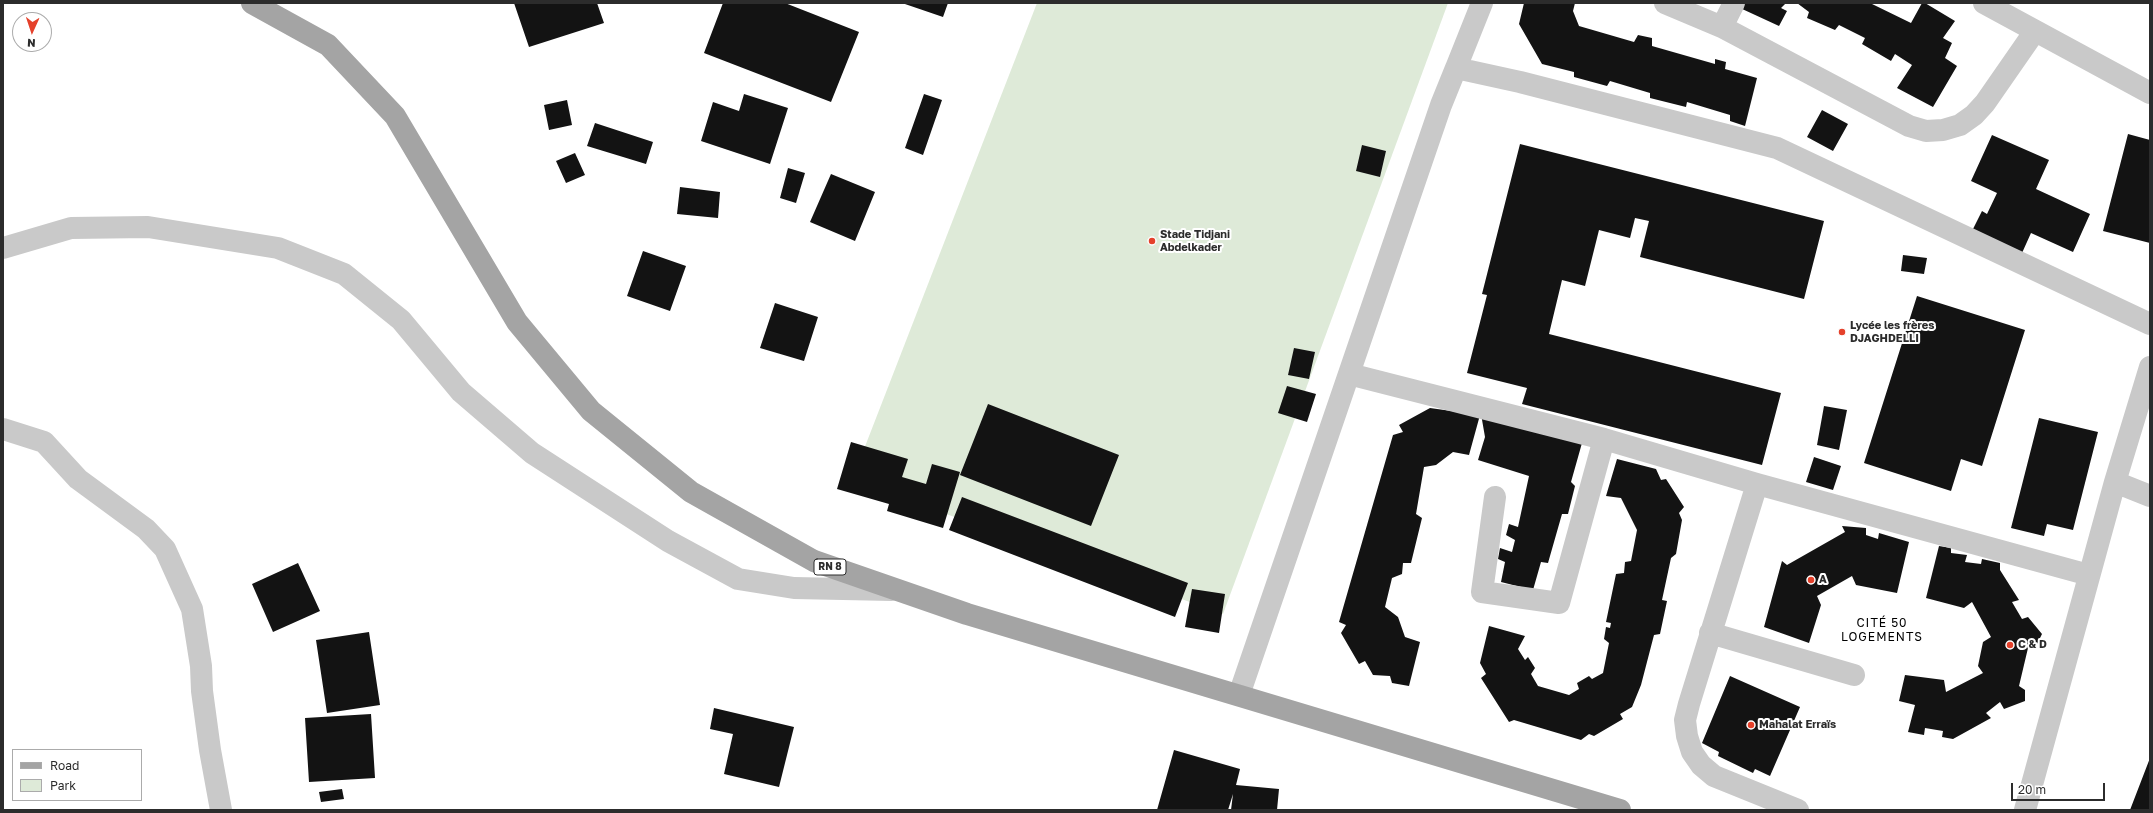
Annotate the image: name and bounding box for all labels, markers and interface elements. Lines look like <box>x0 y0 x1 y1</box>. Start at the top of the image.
north arrow <box>12 12 52 52</box>
text: N <box>27 37 36 50</box>
place label: Stade Tidjani Abdelkader <box>1160 228 1230 254</box>
marker: Stade Tidjani Abdelkader <box>1147 236 1157 246</box>
place label: Lycée les frères DJAGHDELLI <box>1850 319 1934 345</box>
marker: Lycée les frères DJAGHDELLI <box>1837 327 1847 337</box>
road number: RN 8 <box>814 559 846 575</box>
place label: A <box>1819 573 1827 587</box>
marker: A <box>1806 575 1816 585</box>
district label: CITÉ 50 LOGEMENTS <box>1841 616 1923 644</box>
place label: C & D <box>2018 638 2047 652</box>
marker: C & D <box>2005 640 2015 650</box>
place label: Mahalat Erraïs <box>1759 718 1836 732</box>
marker: Mahalat Erraïs <box>1746 720 1756 730</box>
legend <box>12 749 142 801</box>
text: Road <box>50 758 79 773</box>
scale bar <box>2013 775 2107 801</box>
text: Park <box>50 778 76 793</box>
text: 20 m <box>2018 782 2046 797</box>

